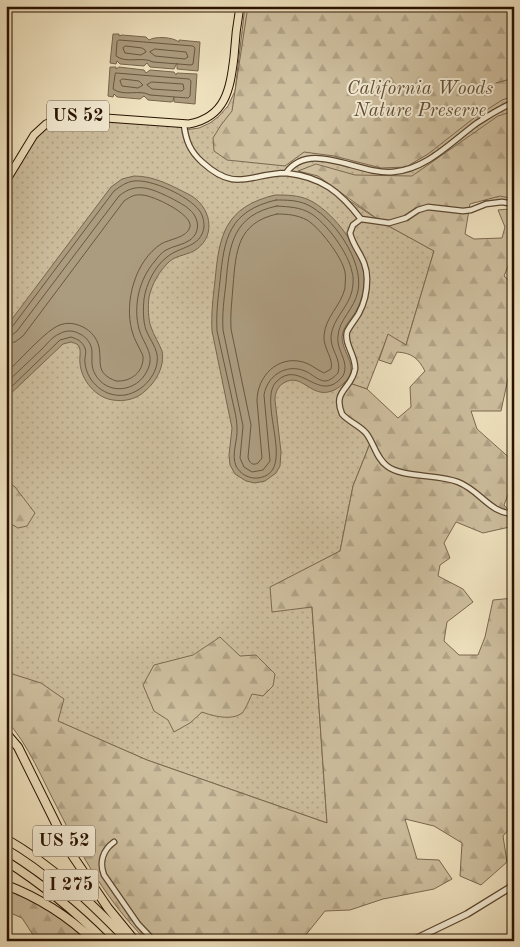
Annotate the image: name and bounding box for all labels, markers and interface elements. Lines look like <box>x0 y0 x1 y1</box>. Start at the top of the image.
park label: California Woods Nature Preserve <box>347 80 493 121</box>
road number: US 52 <box>47 100 109 132</box>
road number: US 52 <box>33 826 95 856</box>
road number: I 275 <box>44 870 98 900</box>

